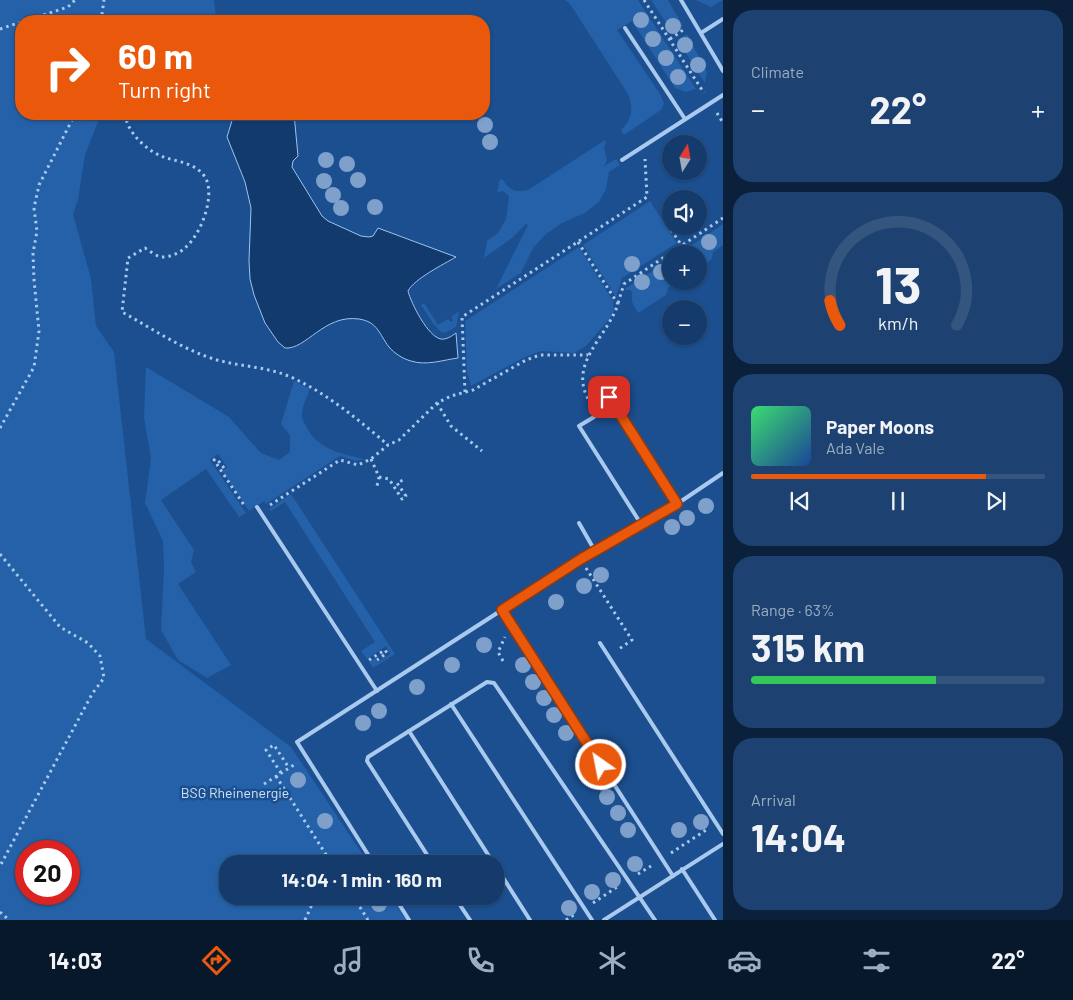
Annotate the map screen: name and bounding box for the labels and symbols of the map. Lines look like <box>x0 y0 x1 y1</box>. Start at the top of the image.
north arrow <box>662 135 708 180</box>
pin <box>588 376 630 418</box>
position arrow <box>574 738 626 790</box>
park label: BSG Rheinenergie <box>181 784 289 801</box>
speed limit sign: 20 <box>15 840 80 905</box>

